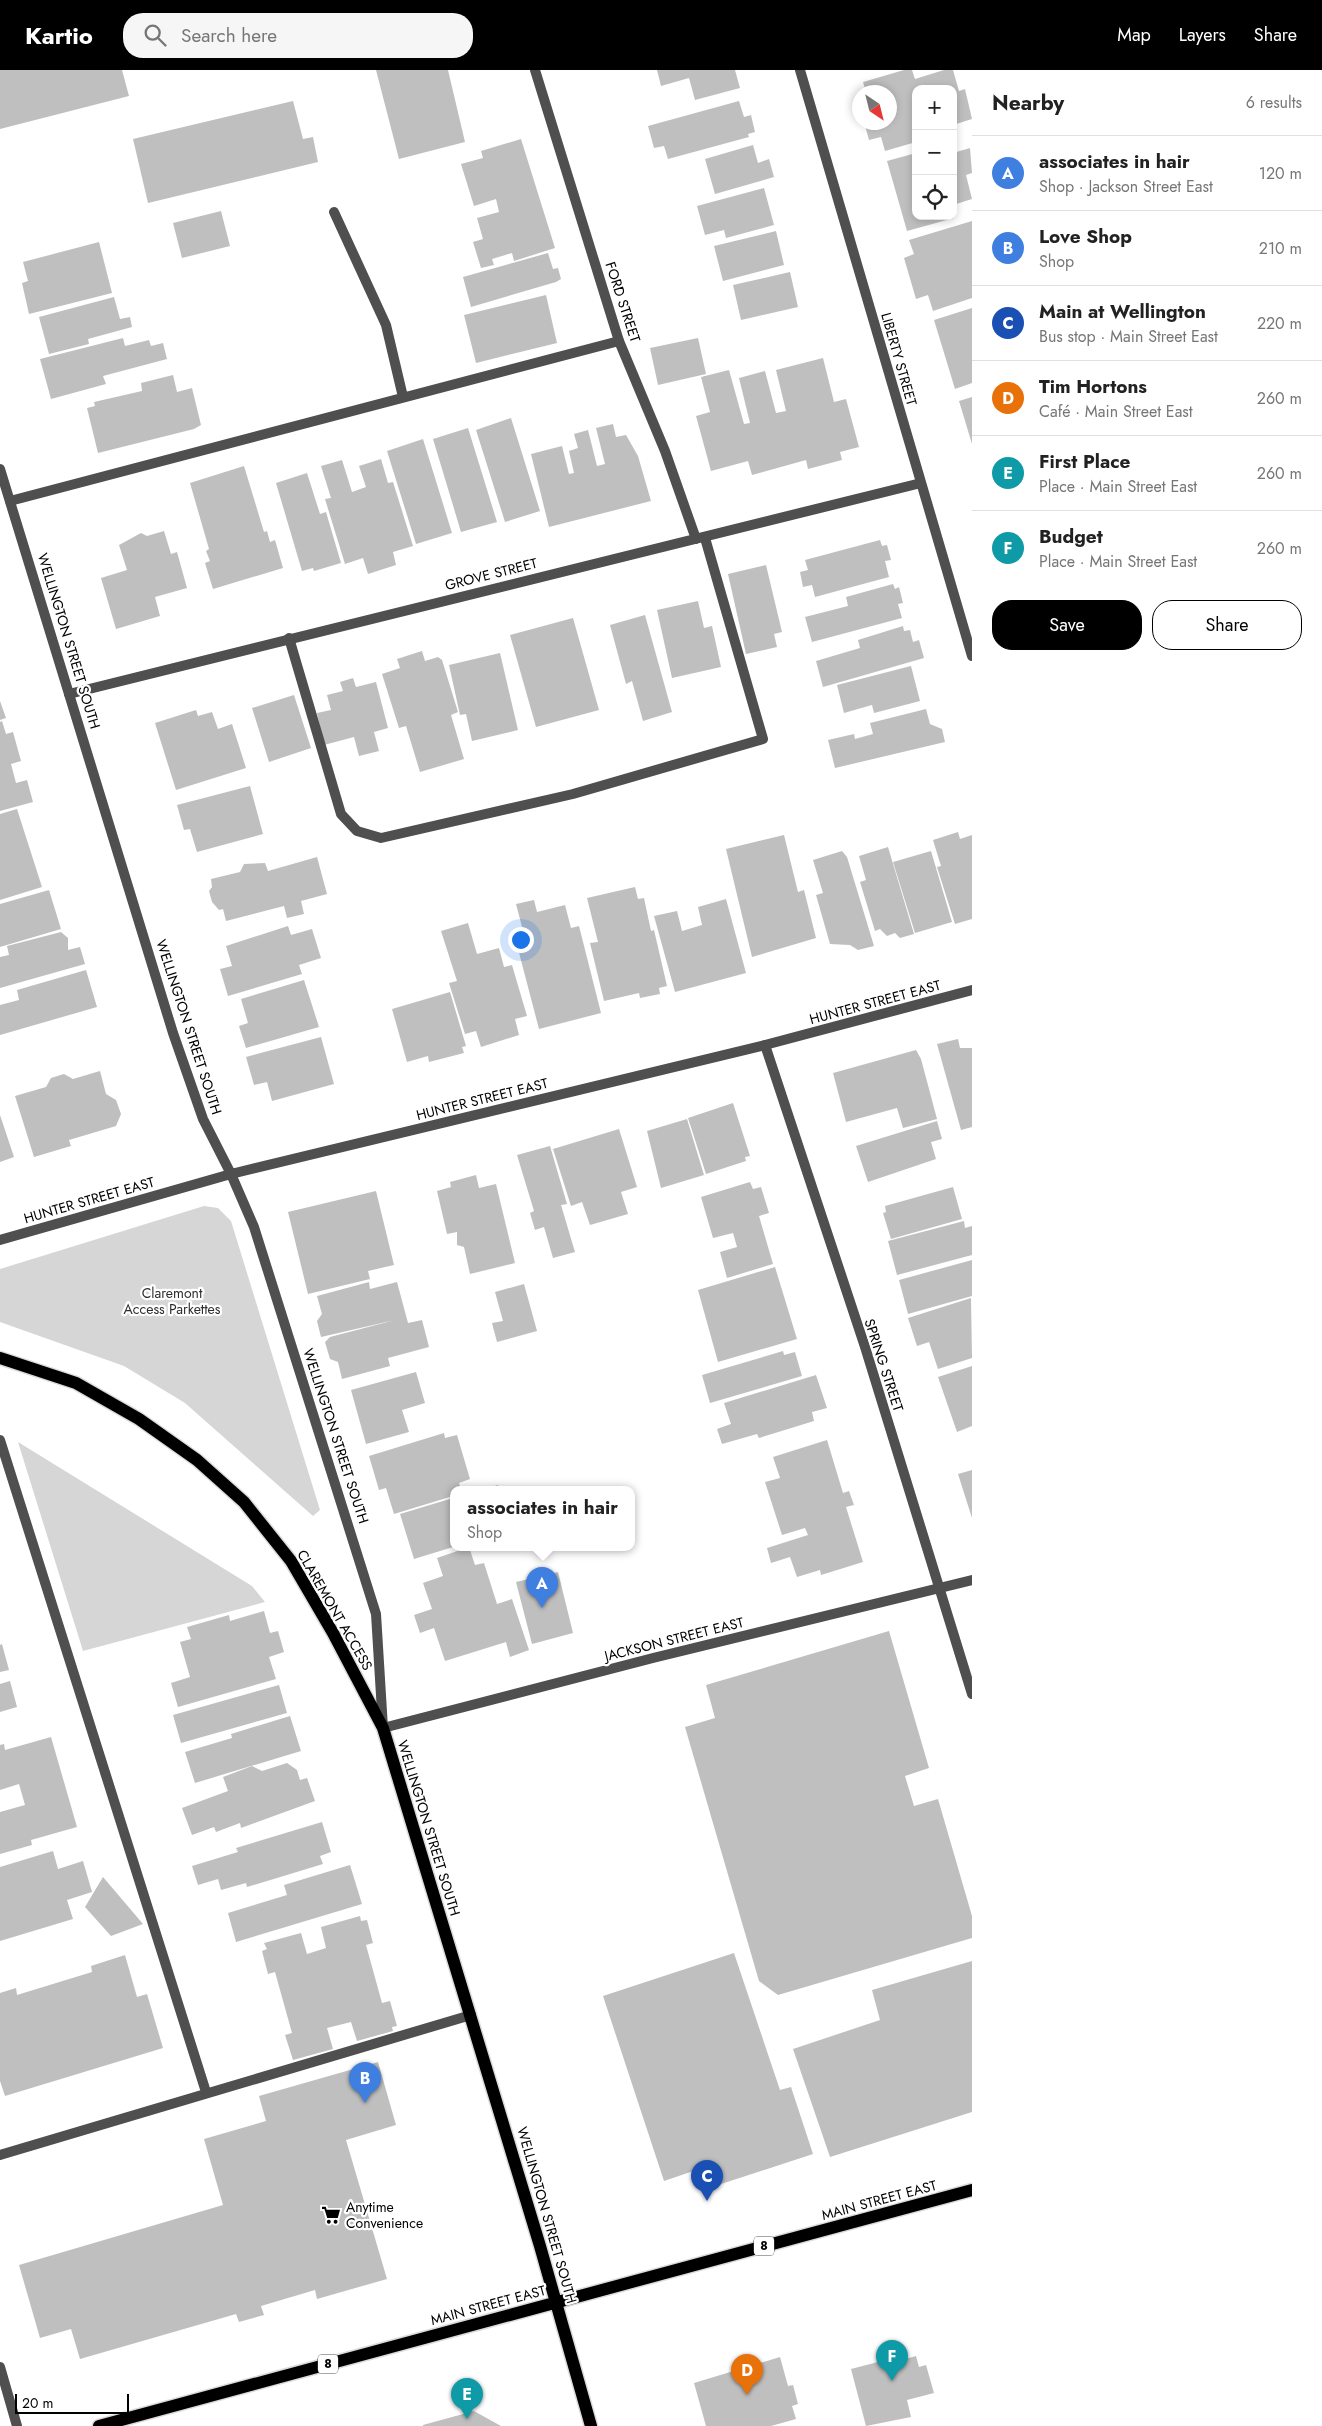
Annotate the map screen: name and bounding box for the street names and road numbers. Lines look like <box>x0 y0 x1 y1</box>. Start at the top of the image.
street label: FORD STREET <box>601 259 646 345</box>
street label: LIBERTY STREET <box>876 310 922 408</box>
street label: WELLINGTON STREET SOUTH <box>33 551 105 731</box>
street label: GROVE STREET <box>443 553 540 595</box>
street label: WELLINGTON STREET SOUTH <box>151 937 227 1117</box>
street label: HUNTER STREET EAST <box>807 975 943 1029</box>
street label: HUNTER STREET EAST <box>414 1073 550 1125</box>
street label: HUNTER STREET EAST <box>21 1172 157 1228</box>
street label: SPRING STREET <box>860 1316 909 1414</box>
street label: WELLINGTON STREET SOUTH <box>298 1346 374 1526</box>
street label: CLAREMONT ACCESS <box>292 1546 378 1674</box>
street label: JACKSON STREET EAST <box>600 1612 746 1666</box>
street label: WELLINGTON STREET SOUTH <box>393 1738 465 1918</box>
street label: WELLINGTON STREET SOUTH <box>512 2124 582 2306</box>
street label: MAIN STREET EAST <box>819 2175 939 2225</box>
road number: 8 <box>754 2236 774 2256</box>
street label: MAIN STREET EAST <box>428 2280 548 2330</box>
road number: 8 <box>318 2354 338 2374</box>

